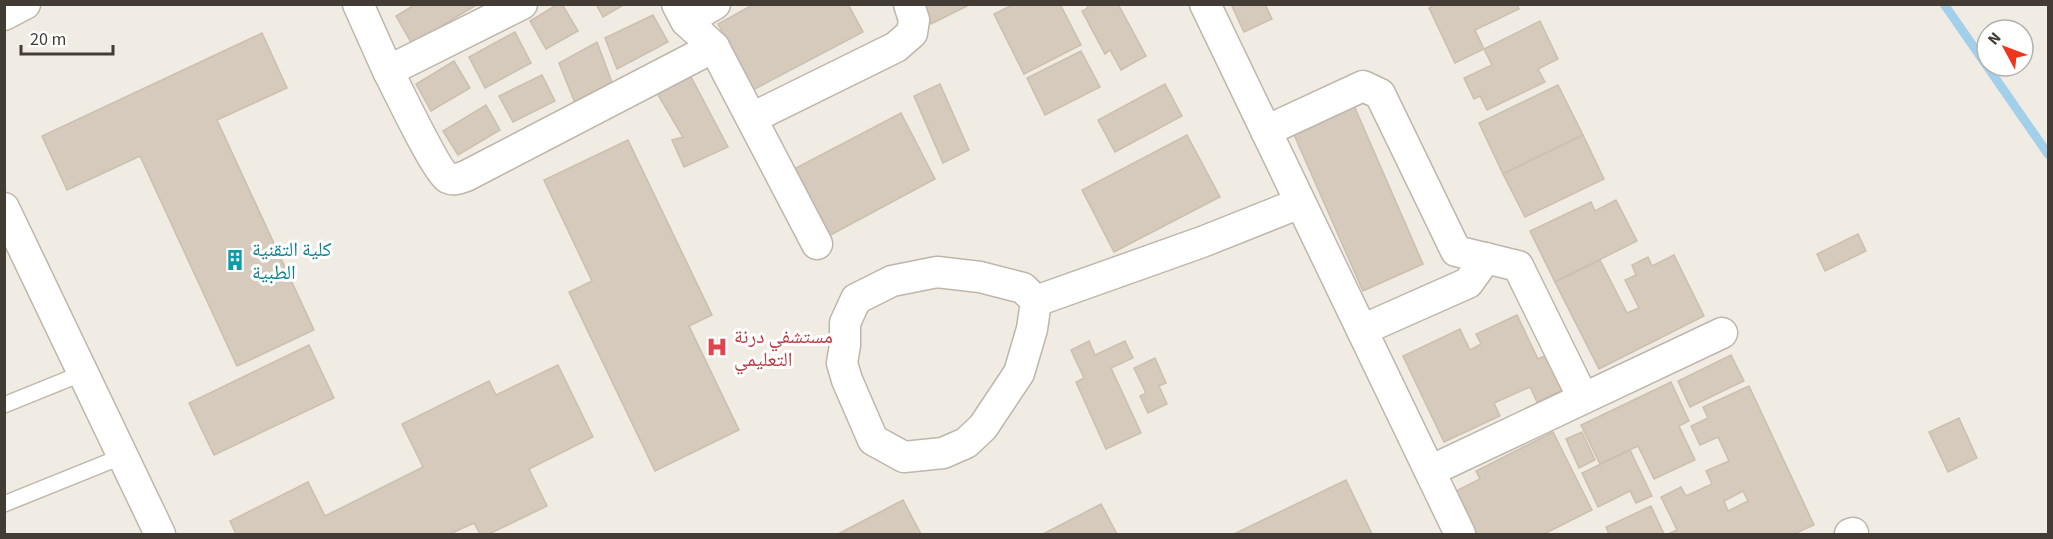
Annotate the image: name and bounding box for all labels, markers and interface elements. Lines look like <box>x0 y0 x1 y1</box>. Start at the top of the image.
scale bar <box>21 18 112 56</box>
north arrow <box>1975 18 2035 78</box>
text: 20 m <box>30 27 66 52</box>
text: N <box>1983 28 2006 50</box>
place label: كلية التقنية الطبية <box>252 236 331 287</box>
building icon: كلية التقنية الطبية <box>223 248 247 272</box>
place label: مستشفي درنة التعليمي <box>734 323 833 375</box>
hospital icon: مستشفي درنة التعليمي <box>705 335 729 359</box>

